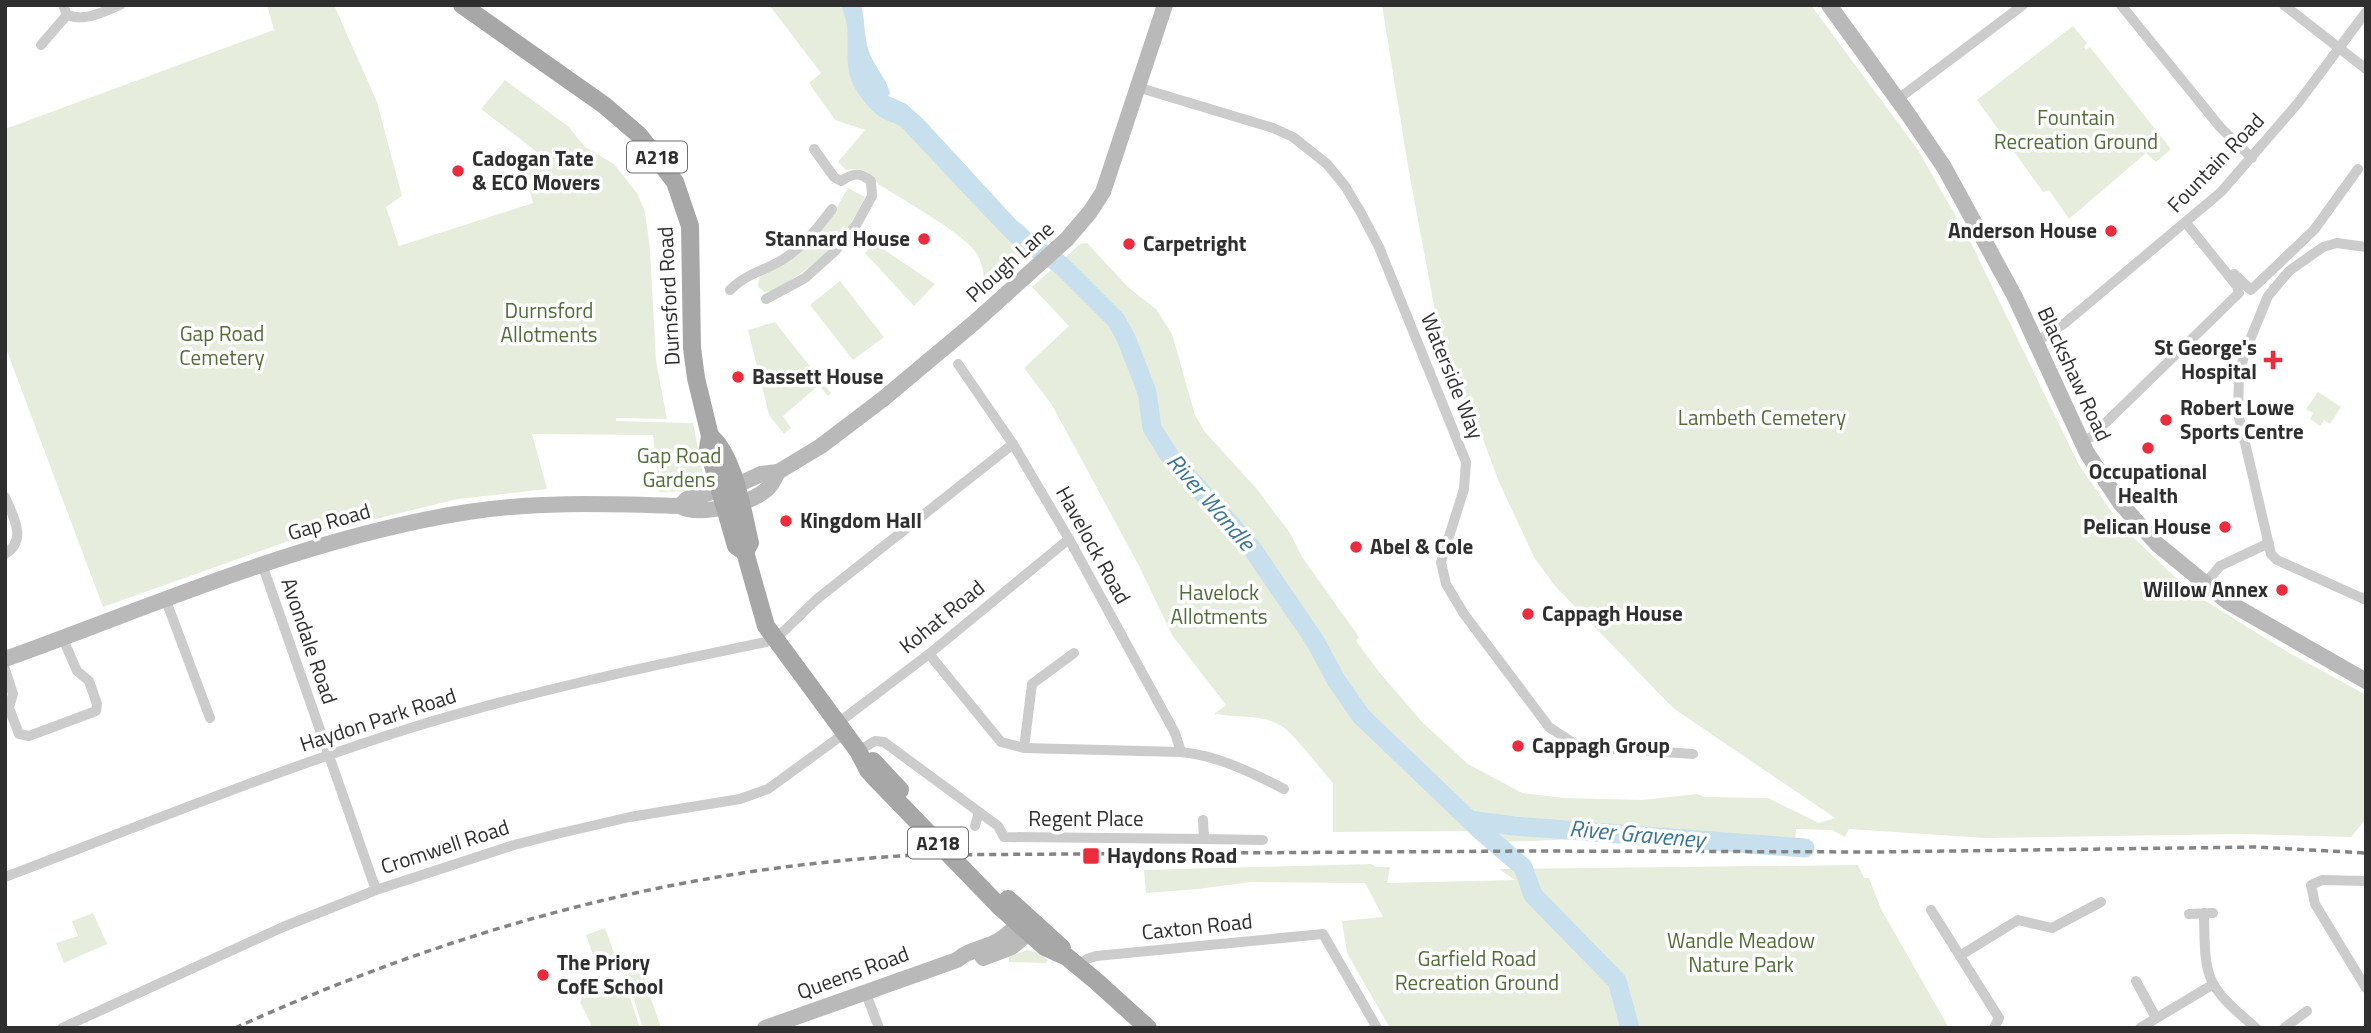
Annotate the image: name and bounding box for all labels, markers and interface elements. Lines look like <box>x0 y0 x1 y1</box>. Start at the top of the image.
park label: Fountain Recreation Ground <box>1994 101 2158 157</box>
street label: Fountain Road <box>2159 105 2271 219</box>
road number: A218 <box>627 141 687 172</box>
place label: Cadogan Tate & ECO Movers <box>472 142 600 198</box>
marker: Cadogan Tate & ECO Movers <box>450 163 466 179</box>
street label: Plough Lane <box>958 213 1060 310</box>
place label: Anderson House <box>1948 214 2097 246</box>
place label: Stannard House <box>765 222 910 254</box>
marker: Anderson House <box>2103 223 2119 239</box>
street label: Durnsford Road <box>648 226 688 366</box>
place label: Carpetright <box>1143 227 1247 259</box>
marker: Stannard House <box>916 231 932 247</box>
marker: Carpetright <box>1121 236 1137 252</box>
park label: Durnsford Allotments <box>500 294 598 350</box>
street label: Blackshaw Road <box>2030 301 2120 446</box>
street label: Waterside Way <box>1413 308 1493 444</box>
park label: Gap Road Cemetery <box>179 317 265 373</box>
place label: St George's Hospital <box>2154 331 2257 387</box>
marker: St George's Hospital <box>2263 350 2283 370</box>
place label: Bassett House <box>752 360 883 392</box>
marker: Bassett House <box>730 369 746 385</box>
place label: Robert Lowe Sports Centre <box>2180 391 2304 447</box>
park label: Lambeth Cemetery <box>1678 401 1846 433</box>
marker: Robert Lowe Sports Centre <box>2158 412 2174 428</box>
park label: Gap Road Gardens <box>637 439 721 495</box>
marker: Occupational Health <box>2140 440 2156 456</box>
water label: River Wandle <box>1159 445 1265 559</box>
place label: Occupational Health <box>2089 455 2207 511</box>
street label: Havelock Road <box>1048 480 1139 609</box>
street label: Gap Road <box>284 494 374 548</box>
place label: Kingdom Hall <box>800 504 922 536</box>
place label: Pelican House <box>2083 510 2211 542</box>
marker: Kingdom Hall <box>778 513 794 529</box>
marker: Pelican House <box>2217 519 2233 535</box>
place label: Abel & Cole <box>1370 530 1473 562</box>
marker: Abel & Cole <box>1348 539 1364 555</box>
street label: Kohat Road <box>892 572 991 661</box>
street label: Avondale Road <box>273 573 346 708</box>
place label: Willow Annex <box>2143 573 2268 605</box>
park label: Havelock Allotments <box>1170 576 1268 632</box>
marker: Willow Annex <box>2274 582 2290 598</box>
place label: Cappagh House <box>1542 597 1683 629</box>
marker: Cappagh House <box>1520 606 1536 622</box>
street label: Haydon Park Road <box>295 679 460 759</box>
place label: Cappagh Group <box>1532 729 1670 761</box>
marker: Cappagh Group <box>1510 738 1526 754</box>
street label: Regent Place <box>1028 802 1144 834</box>
street label: Cromwell Road <box>376 810 513 882</box>
water label: River Graveney <box>1568 810 1709 857</box>
road number: A218 <box>908 828 968 858</box>
place label: Haydons Road <box>1107 839 1237 871</box>
marker: Haydons Road <box>1081 846 1101 866</box>
street label: Caxton Road <box>1140 904 1254 948</box>
park label: Wandle Meadow Nature Park <box>1667 924 1815 980</box>
street label: Queens Road <box>792 937 913 1007</box>
park label: Garfield Road Recreation Ground <box>1395 942 1559 998</box>
place label: The Priory CofE School <box>557 946 664 1002</box>
marker: The Priory CofE School <box>535 967 551 983</box>

